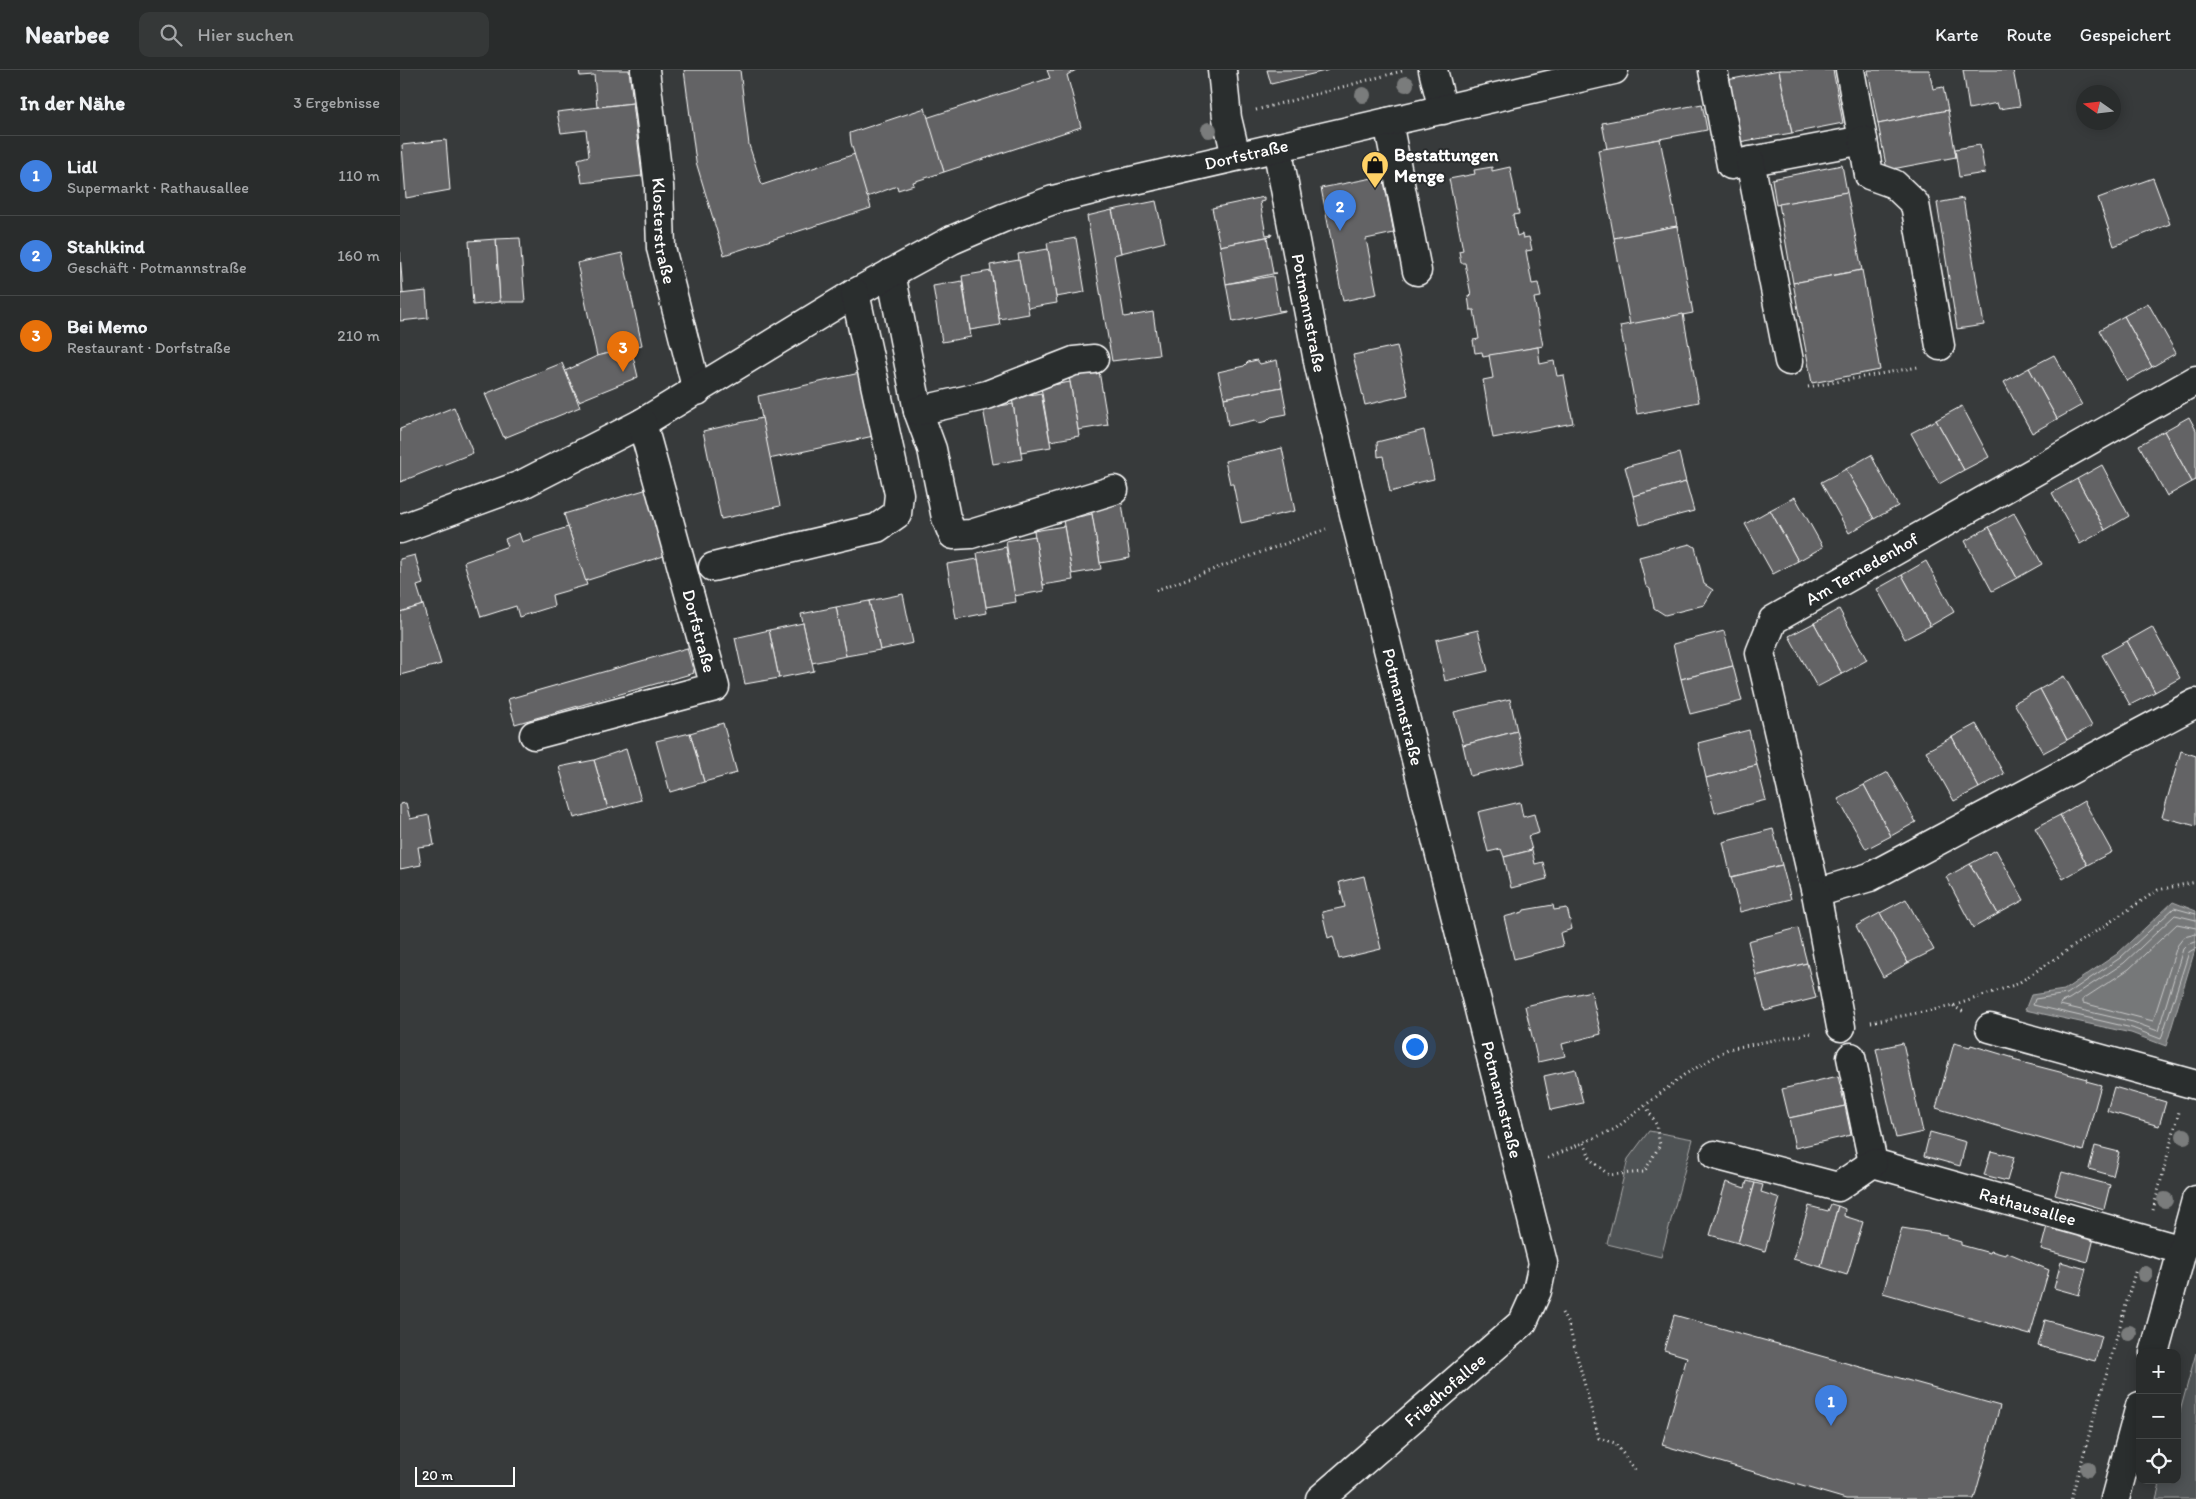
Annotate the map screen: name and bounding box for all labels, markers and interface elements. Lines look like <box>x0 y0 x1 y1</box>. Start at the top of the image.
search box <box>139 12 489 57</box>
text: Nearbee <box>25 20 109 49</box>
icon: search <box>157 21 185 49</box>
text: Hier suchen <box>197 23 294 46</box>
text: Karte <box>1935 24 1978 46</box>
text: Route <box>2006 24 2052 46</box>
text: Gespeichert <box>2080 24 2171 46</box>
north arrow <box>2076 85 2121 130</box>
text: In der Nähe <box>20 90 125 115</box>
text: 3 Ergebnisse <box>293 93 380 112</box>
street label: Dorfstraße <box>1202 134 1290 175</box>
place label: Bestattungen Menge <box>1394 144 1499 187</box>
shop icon: Bestattungen Menge <box>1360 150 1390 189</box>
text: Lidl <box>67 155 97 178</box>
text: 1 <box>32 166 40 185</box>
text: 110 m <box>338 166 380 185</box>
street label: Klosterstraße <box>647 176 681 286</box>
text: Supermarkt · Rathausallee <box>67 178 249 197</box>
pin: 2 <box>1324 190 1356 231</box>
text: Stahlkind <box>67 235 145 258</box>
text: 2 <box>32 246 40 265</box>
text: 160 m <box>337 246 380 265</box>
street label: Potmannstraße <box>1287 252 1331 375</box>
text: Geschäft · Potmannstraße <box>67 258 247 277</box>
text: Bei Memo <box>67 315 148 338</box>
text: 3 <box>32 326 40 345</box>
text: 210 m <box>337 326 380 345</box>
pin: 3 <box>607 331 639 372</box>
text: Restaurant · Dorfstraße <box>67 338 231 357</box>
street label: Am Ternedenhof <box>1802 528 1923 610</box>
street label: Dorfstraße <box>677 587 721 675</box>
street label: Potmannstraße <box>1377 646 1428 768</box>
your location <box>1402 1034 1428 1060</box>
street label: Potmannstraße <box>1476 1039 1527 1161</box>
street label: Rathausallee <box>1977 1182 2079 1231</box>
street label: Friedhofallee <box>1400 1349 1490 1431</box>
map controls <box>2136 1349 2181 1484</box>
button: + <box>2136 1349 2181 1394</box>
pin: 1 <box>1815 1385 1847 1426</box>
button: − <box>2136 1394 2181 1439</box>
button: locate <box>2136 1439 2181 1484</box>
scale bar <box>415 1464 515 1487</box>
text: 20 m <box>422 1467 453 1484</box>

